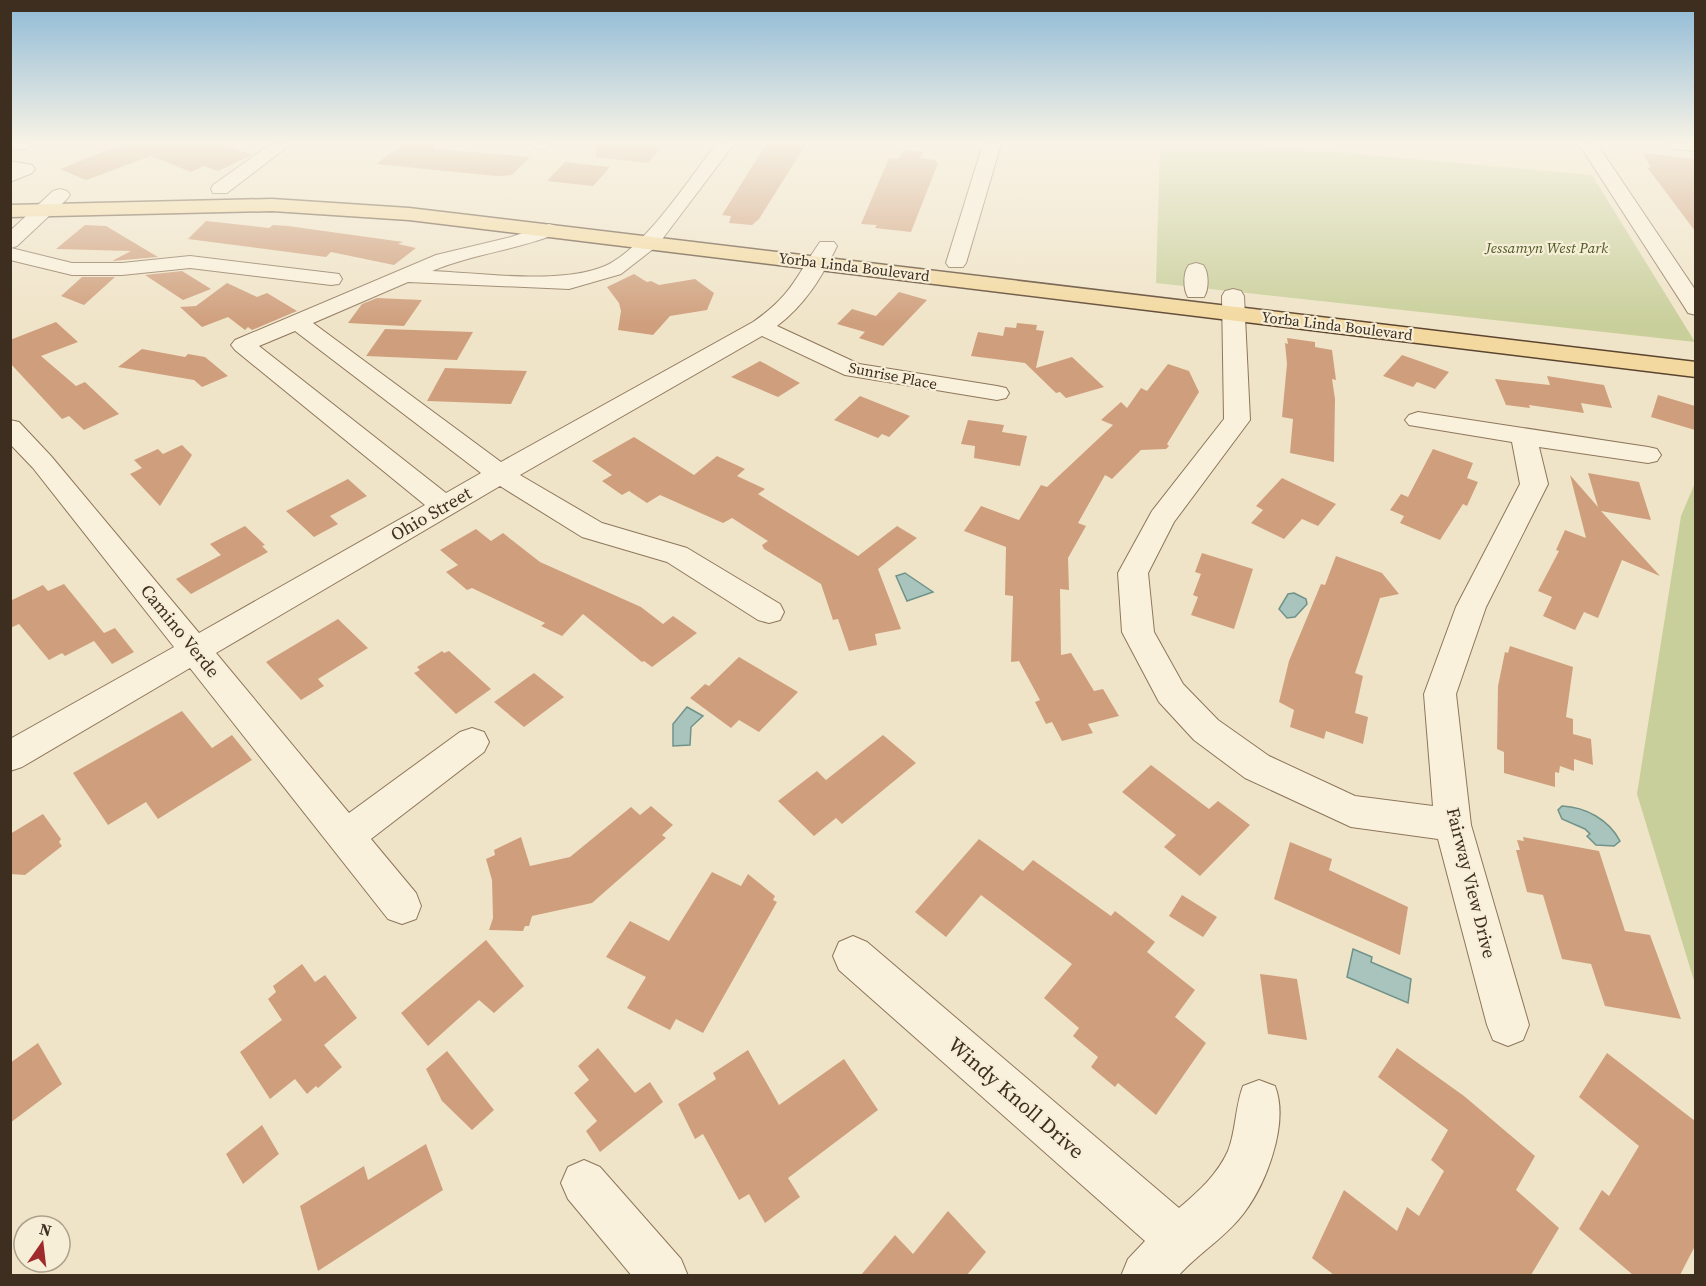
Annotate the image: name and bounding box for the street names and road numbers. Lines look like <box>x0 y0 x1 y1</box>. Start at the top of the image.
street label: Yorba Linda Boulevard <box>777 247 931 286</box>
street label: Yorba Linda Boulevard <box>1260 306 1414 345</box>
street label: Sunrise Place <box>847 357 939 394</box>
street label: Ohio Street <box>386 480 476 547</box>
street label: Camino Verde <box>135 579 226 683</box>
street label: Fairway View Drive <box>1441 805 1502 961</box>
street label: Windy Knoll Drive <box>942 1030 1091 1165</box>

